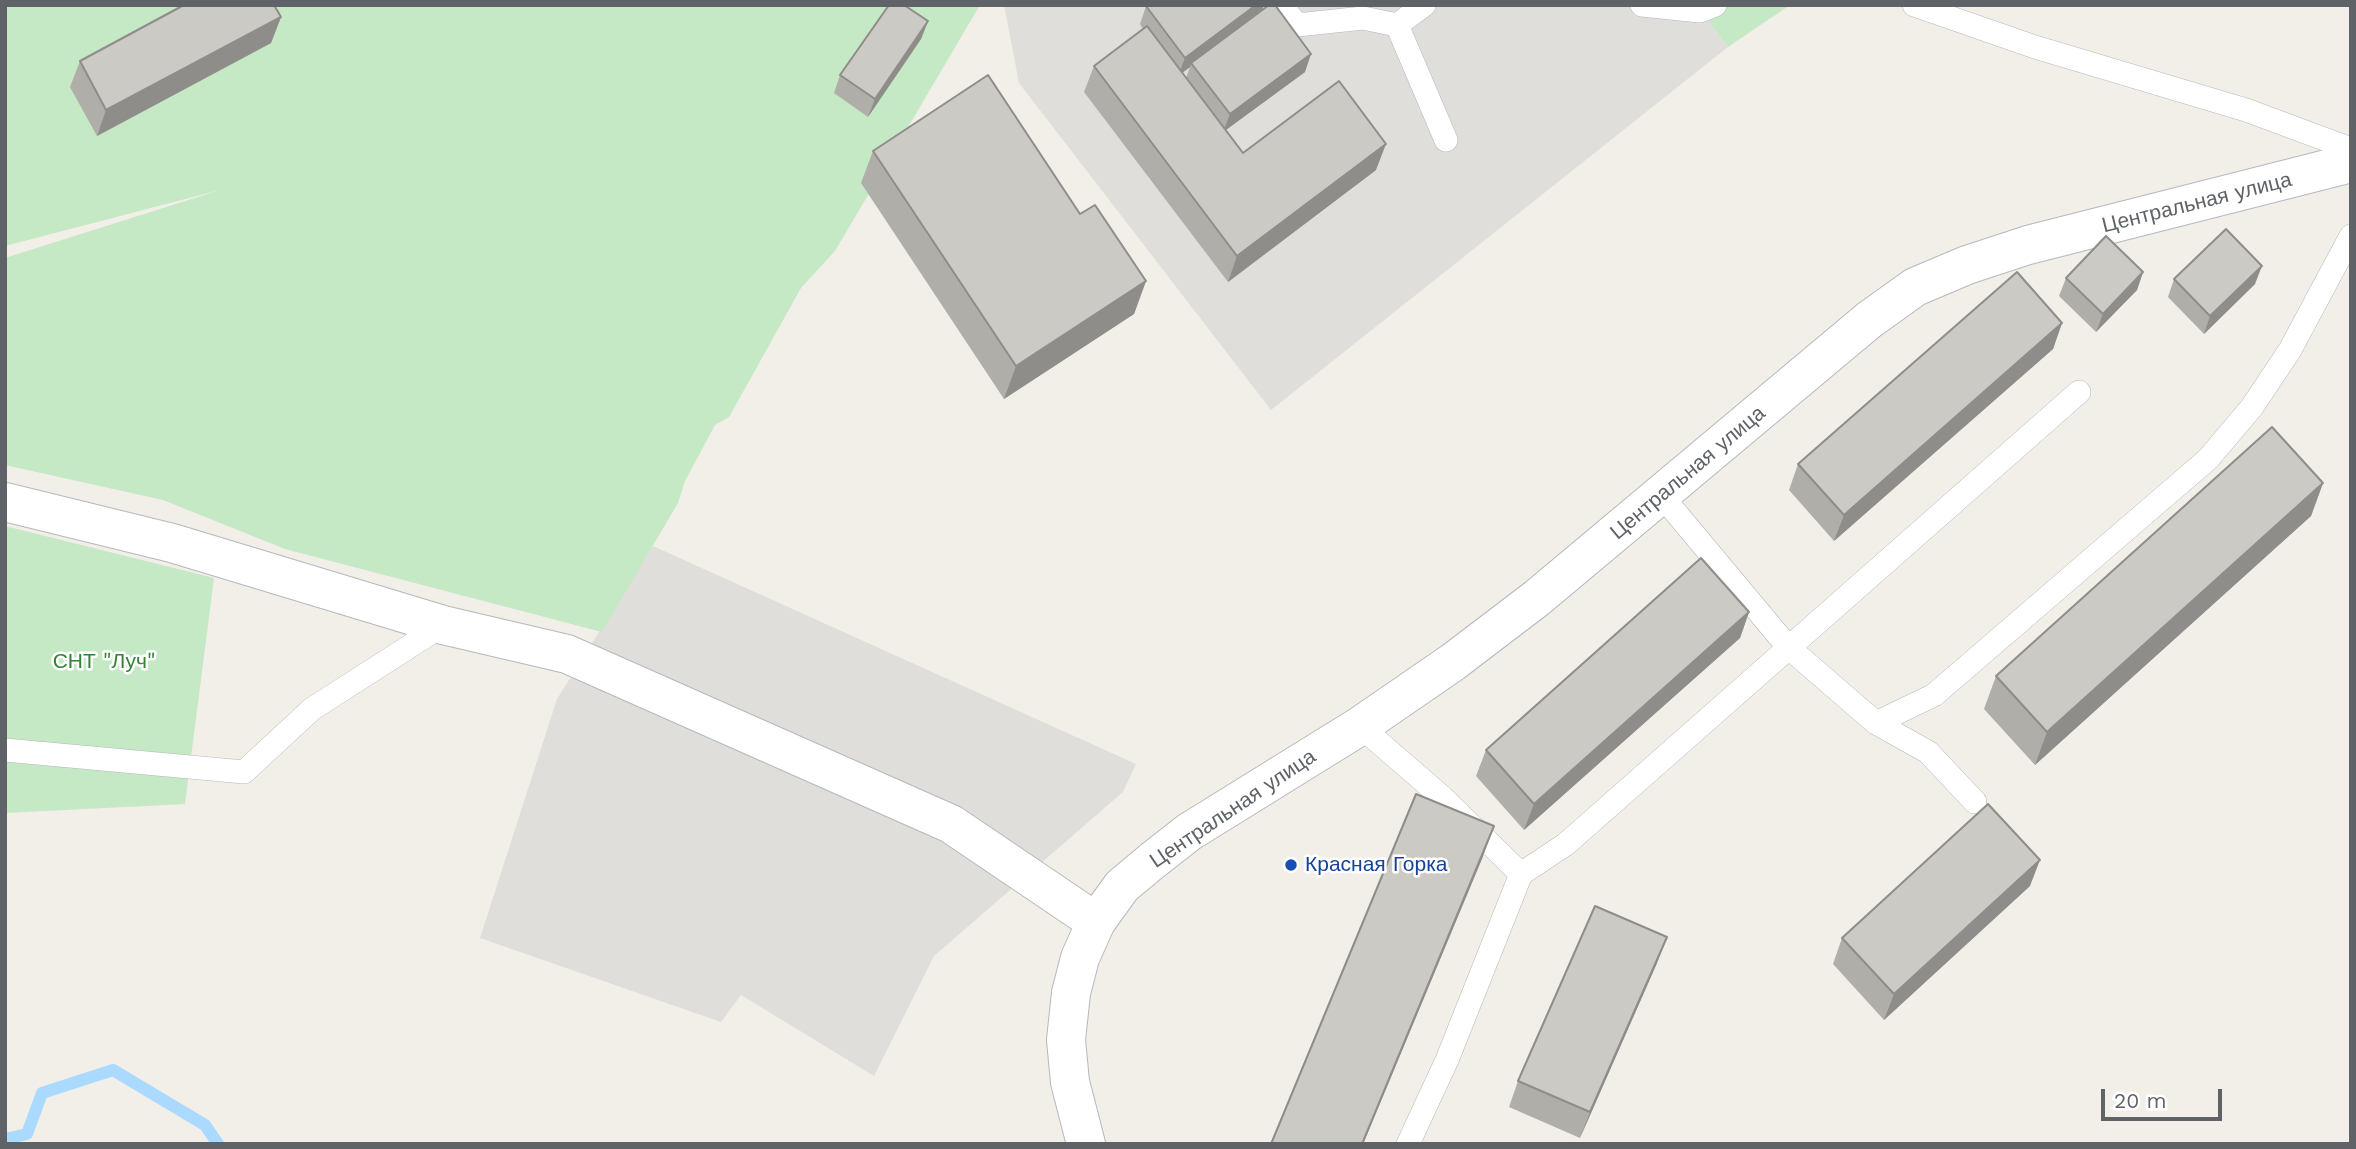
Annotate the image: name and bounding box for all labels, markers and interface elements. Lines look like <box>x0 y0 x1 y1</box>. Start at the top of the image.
street label: Центральная улица <box>2100 167 2294 239</box>
street label: Центральная улица <box>1605 401 1771 545</box>
park label: СНТ "Луч" <box>53 649 155 675</box>
street label: Центральная улица <box>1145 744 1321 874</box>
place label: Красная Горка <box>1305 852 1448 878</box>
marker: Красная Горка <box>1283 857 1299 873</box>
scale bar <box>2104 1076 2225 1120</box>
text: 20 m <box>2114 1088 2166 1113</box>

